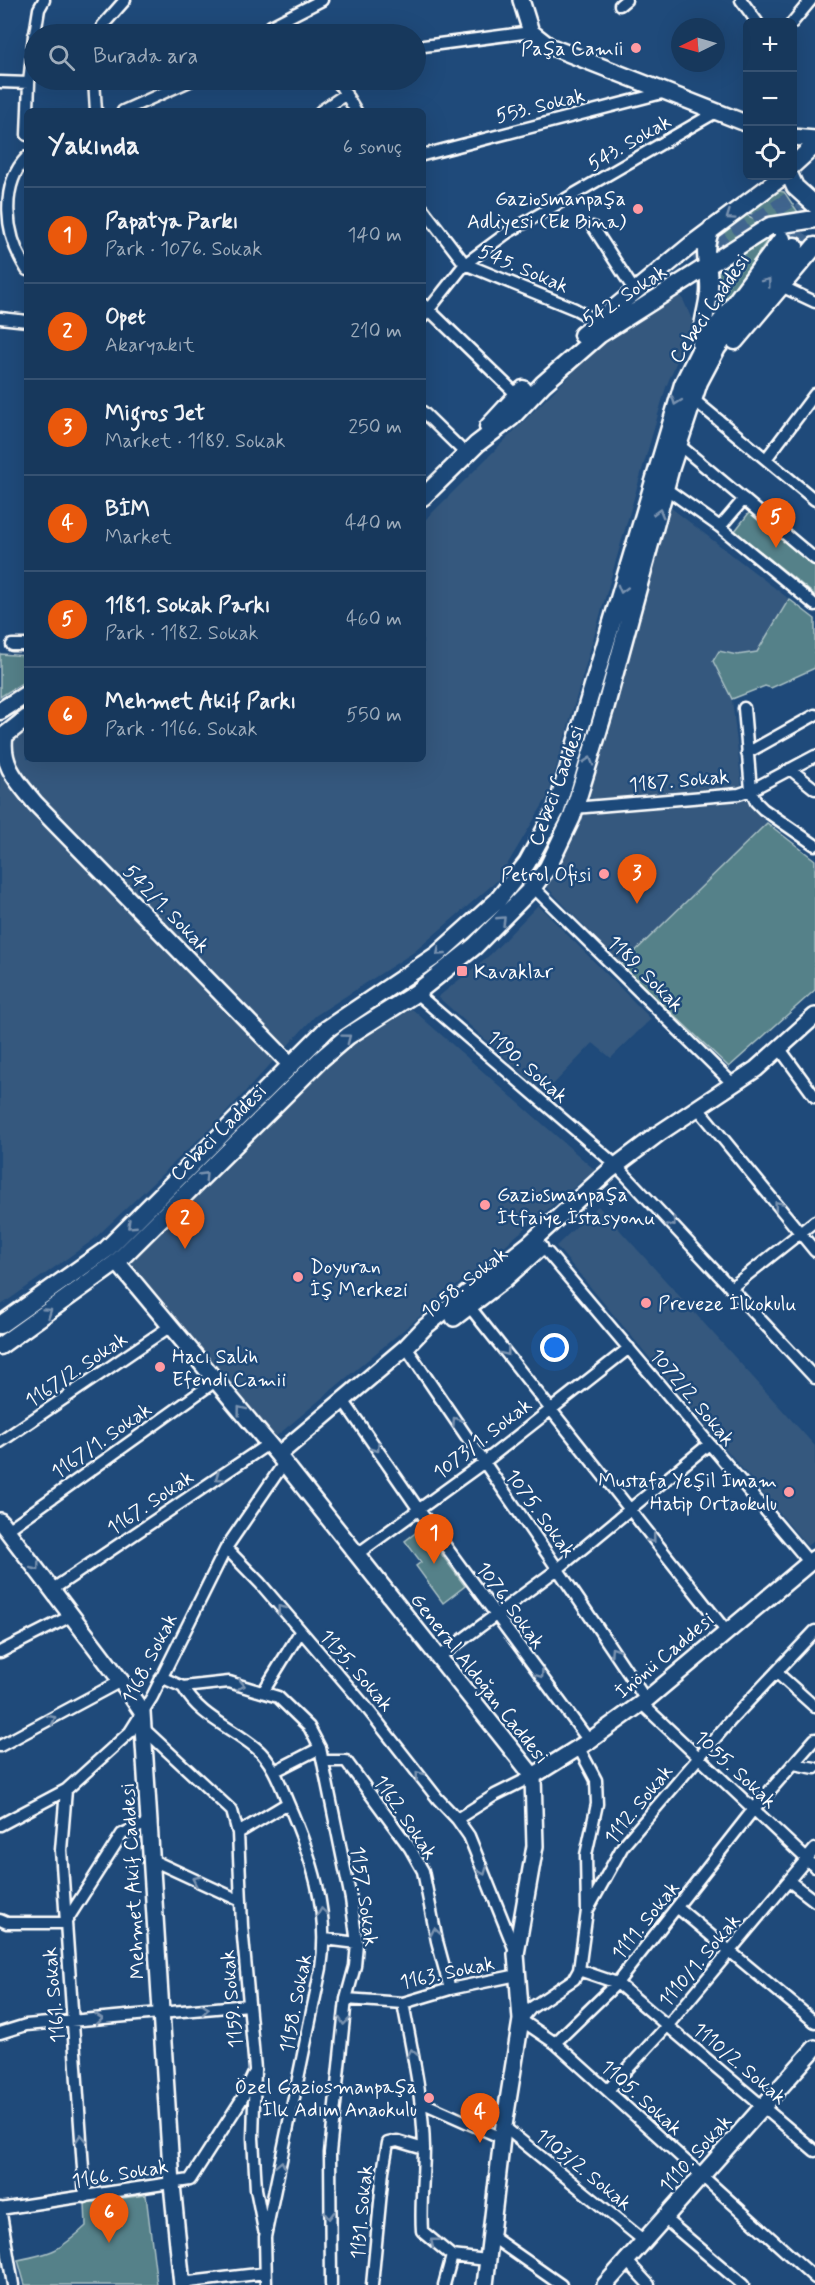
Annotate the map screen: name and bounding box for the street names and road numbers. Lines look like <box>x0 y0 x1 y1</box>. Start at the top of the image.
street label: 553. Sokak <box>493 82 588 131</box>
street label: 543. Sokak <box>583 108 677 178</box>
street label: 545. Sokak <box>474 238 573 300</box>
street label: Cebeci Caddesi <box>663 249 757 369</box>
street label: 542. Sokak <box>577 259 673 334</box>
street label: Cebeci Caddesi <box>523 721 592 850</box>
street label: 1187. Sokak <box>628 764 731 799</box>
street label: 542/1. Sokak <box>117 859 215 959</box>
street label: 1189. Sokak <box>601 930 689 1018</box>
street label: 1190. Sokak <box>481 1024 573 1110</box>
street label: Cebeci Caddesi <box>164 1078 274 1188</box>
street label: 1058. Sokak <box>416 1241 514 1326</box>
street label: 1167/2. Sokak <box>20 1326 133 1414</box>
street label: 1072/2. Sokak <box>643 1343 741 1453</box>
street label: 1073/1. Sokak <box>428 1392 538 1486</box>
street label: 1167/1. Sokak <box>46 1397 158 1486</box>
street label: 1167. Sokak <box>102 1464 200 1542</box>
street label: 1075. Sokak <box>498 1464 581 1564</box>
street label: 1076. Sokak <box>469 1557 551 1655</box>
street label: General Aldoğan Caddesi <box>403 1588 554 1770</box>
street label: İnönü Caddesi <box>610 1607 720 1706</box>
street label: 1168. Sokak <box>116 1609 185 1709</box>
street label: 1155. Sokak <box>313 1624 399 1718</box>
street label: 1055. Sokak <box>688 1725 782 1815</box>
street label: 1112. Sokak <box>599 1759 680 1850</box>
street label: 1162. Sokak <box>366 1770 443 1866</box>
street label: Mehmet Akif Caddesi <box>115 1782 152 1980</box>
street label: 1157. Sokak <box>343 1844 384 1948</box>
street label: 1111. Sokak <box>606 1876 686 1966</box>
street label: 1110/1. Sokak <box>653 1908 747 2013</box>
street label: 1161. Sokak <box>37 1946 72 2044</box>
street label: 1159. Sokak <box>215 1948 250 2049</box>
street label: 1163. Sokak <box>397 1950 497 1997</box>
street label: 1158. Sokak <box>274 1952 319 2055</box>
street label: 1110/2. Sokak <box>686 2017 792 2112</box>
street label: 1105. Sokak <box>594 2054 688 2142</box>
street label: 1110. Sokak <box>654 2109 739 2199</box>
street label: 1103/2. Sokak <box>529 2123 637 2218</box>
street label: 1166. Sokak <box>70 2154 170 2195</box>
street label: 1131. Sokak <box>345 2164 380 2261</box>

